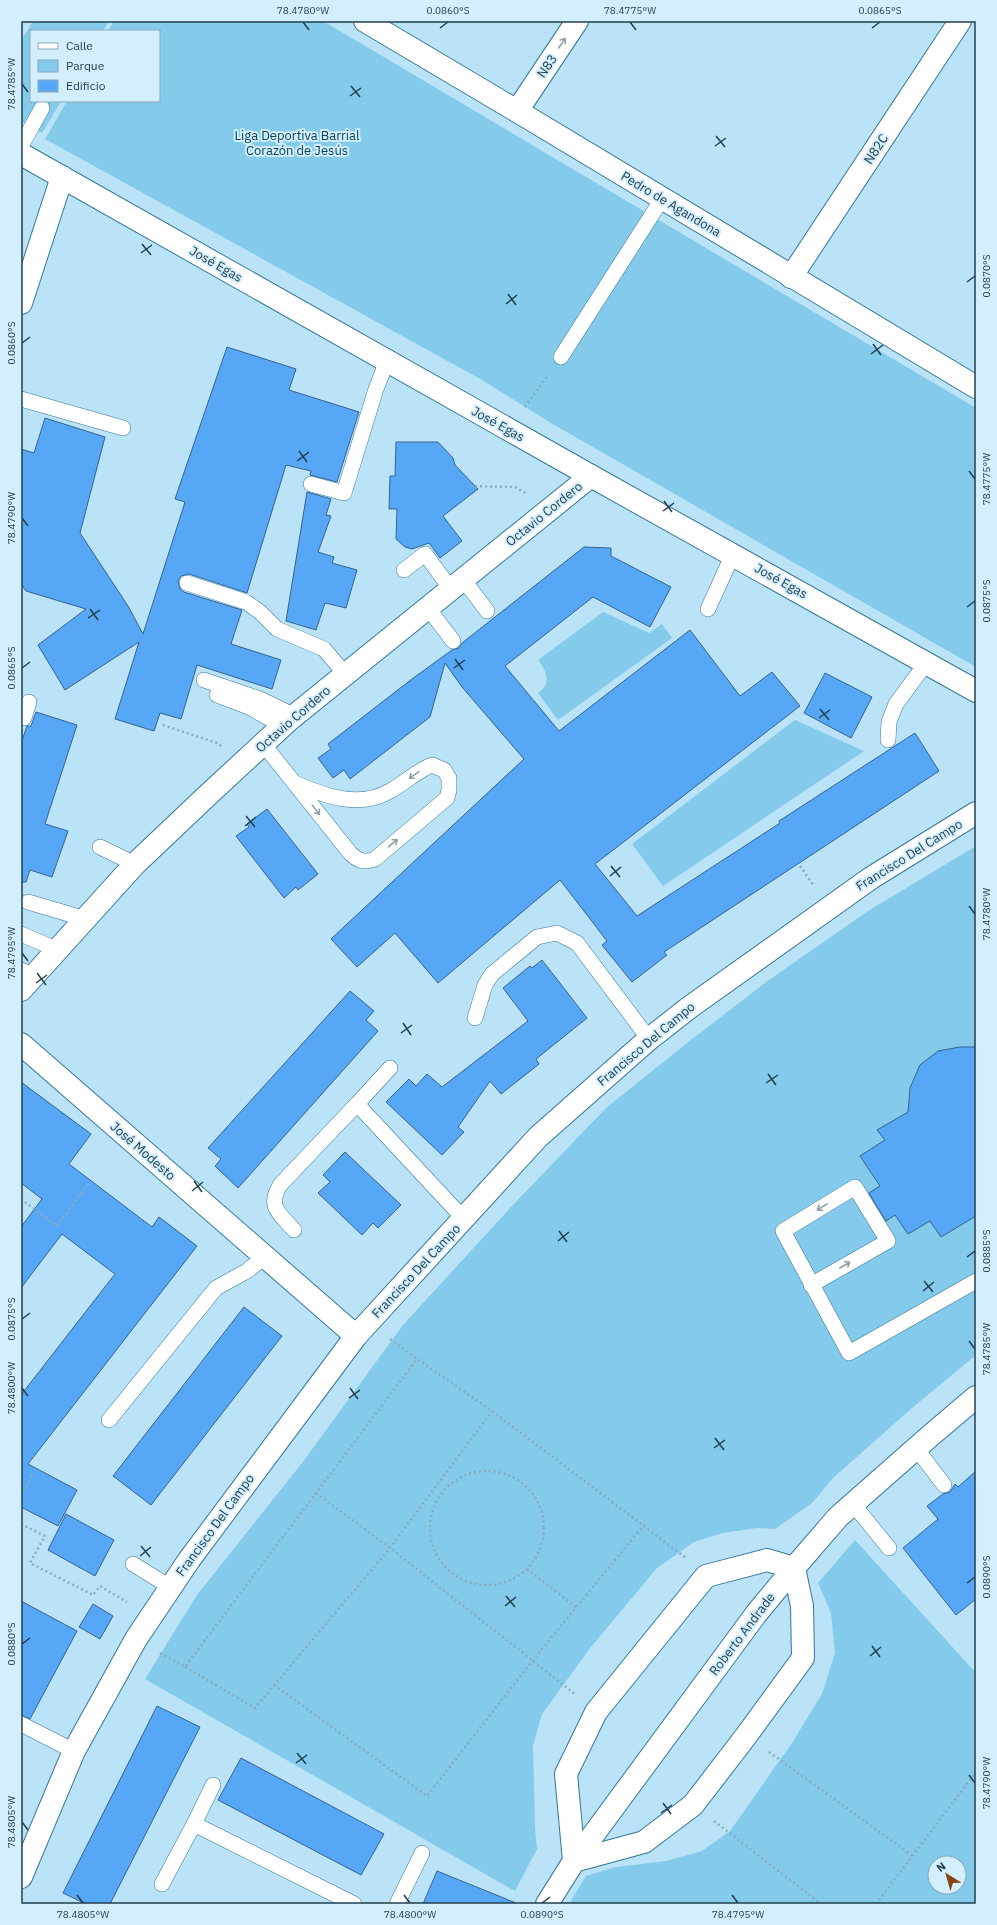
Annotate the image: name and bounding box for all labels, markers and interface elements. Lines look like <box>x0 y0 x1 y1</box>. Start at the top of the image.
text: 78.4780°W <box>277 4 329 17</box>
text: 0.0860°S <box>426 4 470 17</box>
text: 78.4775°W <box>604 4 656 17</box>
text: 0.0865°S <box>858 4 902 17</box>
legend <box>30 30 160 102</box>
text: Calle <box>66 38 93 53</box>
one-way arrow <box>558 38 566 49</box>
street label: N83 <box>533 51 561 81</box>
text: 78.4785°W <box>5 58 18 110</box>
text: Parque <box>66 58 105 73</box>
text: Edificio <box>66 78 106 93</box>
park label: Liga Deportiva Barrial Corazón de Jesús <box>235 127 360 159</box>
street label: N82C <box>860 131 892 167</box>
street label: Pedro de Agandona <box>618 167 724 241</box>
street label: José Egas <box>187 242 245 286</box>
text: 0.0870°S <box>980 254 993 298</box>
text: 0.0860°S <box>5 321 18 365</box>
street label: José Egas <box>468 402 528 446</box>
text: 78.4775°W <box>980 453 993 505</box>
street label: Octavio Cordero <box>502 478 586 550</box>
text: 78.4790°W <box>5 492 18 544</box>
street label: José Egas <box>751 559 811 603</box>
text: 0.0875°S <box>980 579 993 623</box>
text: 0.0865°S <box>5 646 18 690</box>
street label: Octavio Cordero <box>252 682 334 756</box>
one-way arrow <box>409 771 420 779</box>
one-way arrow <box>312 805 321 816</box>
street label: Francisco Del Campo <box>852 815 966 895</box>
one-way arrow <box>388 839 398 848</box>
text: 78.4780°W <box>980 888 993 940</box>
text: 78.4795°W <box>5 927 18 979</box>
street label: Francisco Del Campo <box>594 998 698 1090</box>
street label: José Modesto <box>107 1118 179 1184</box>
one-way arrow <box>816 1204 828 1212</box>
street label: Francisco Del Campo <box>368 1220 464 1322</box>
text: 0.0885°S <box>980 1229 993 1273</box>
one-way arrow <box>839 1261 851 1269</box>
text: 0.0875°S <box>5 1297 18 1341</box>
text: 78.4785°W <box>980 1323 993 1375</box>
text: 78.4800°W <box>5 1362 18 1414</box>
street label: Francisco Del Campo <box>172 1470 258 1580</box>
text: 0.0890°S <box>980 1555 993 1599</box>
street label: Roberto Andrade <box>705 1589 779 1679</box>
text: 0.0880°S <box>5 1622 18 1666</box>
text: 78.4790°W <box>980 1757 993 1809</box>
text: 78.4805°W <box>5 1796 18 1848</box>
north arrow <box>927 1855 967 1895</box>
text: N <box>934 1859 948 1875</box>
text: 78.4805°W <box>57 1908 109 1921</box>
text: 78.4800°W <box>384 1908 436 1921</box>
text: 0.0890°S <box>520 1908 564 1921</box>
text: 78.4795°W <box>712 1908 764 1921</box>

